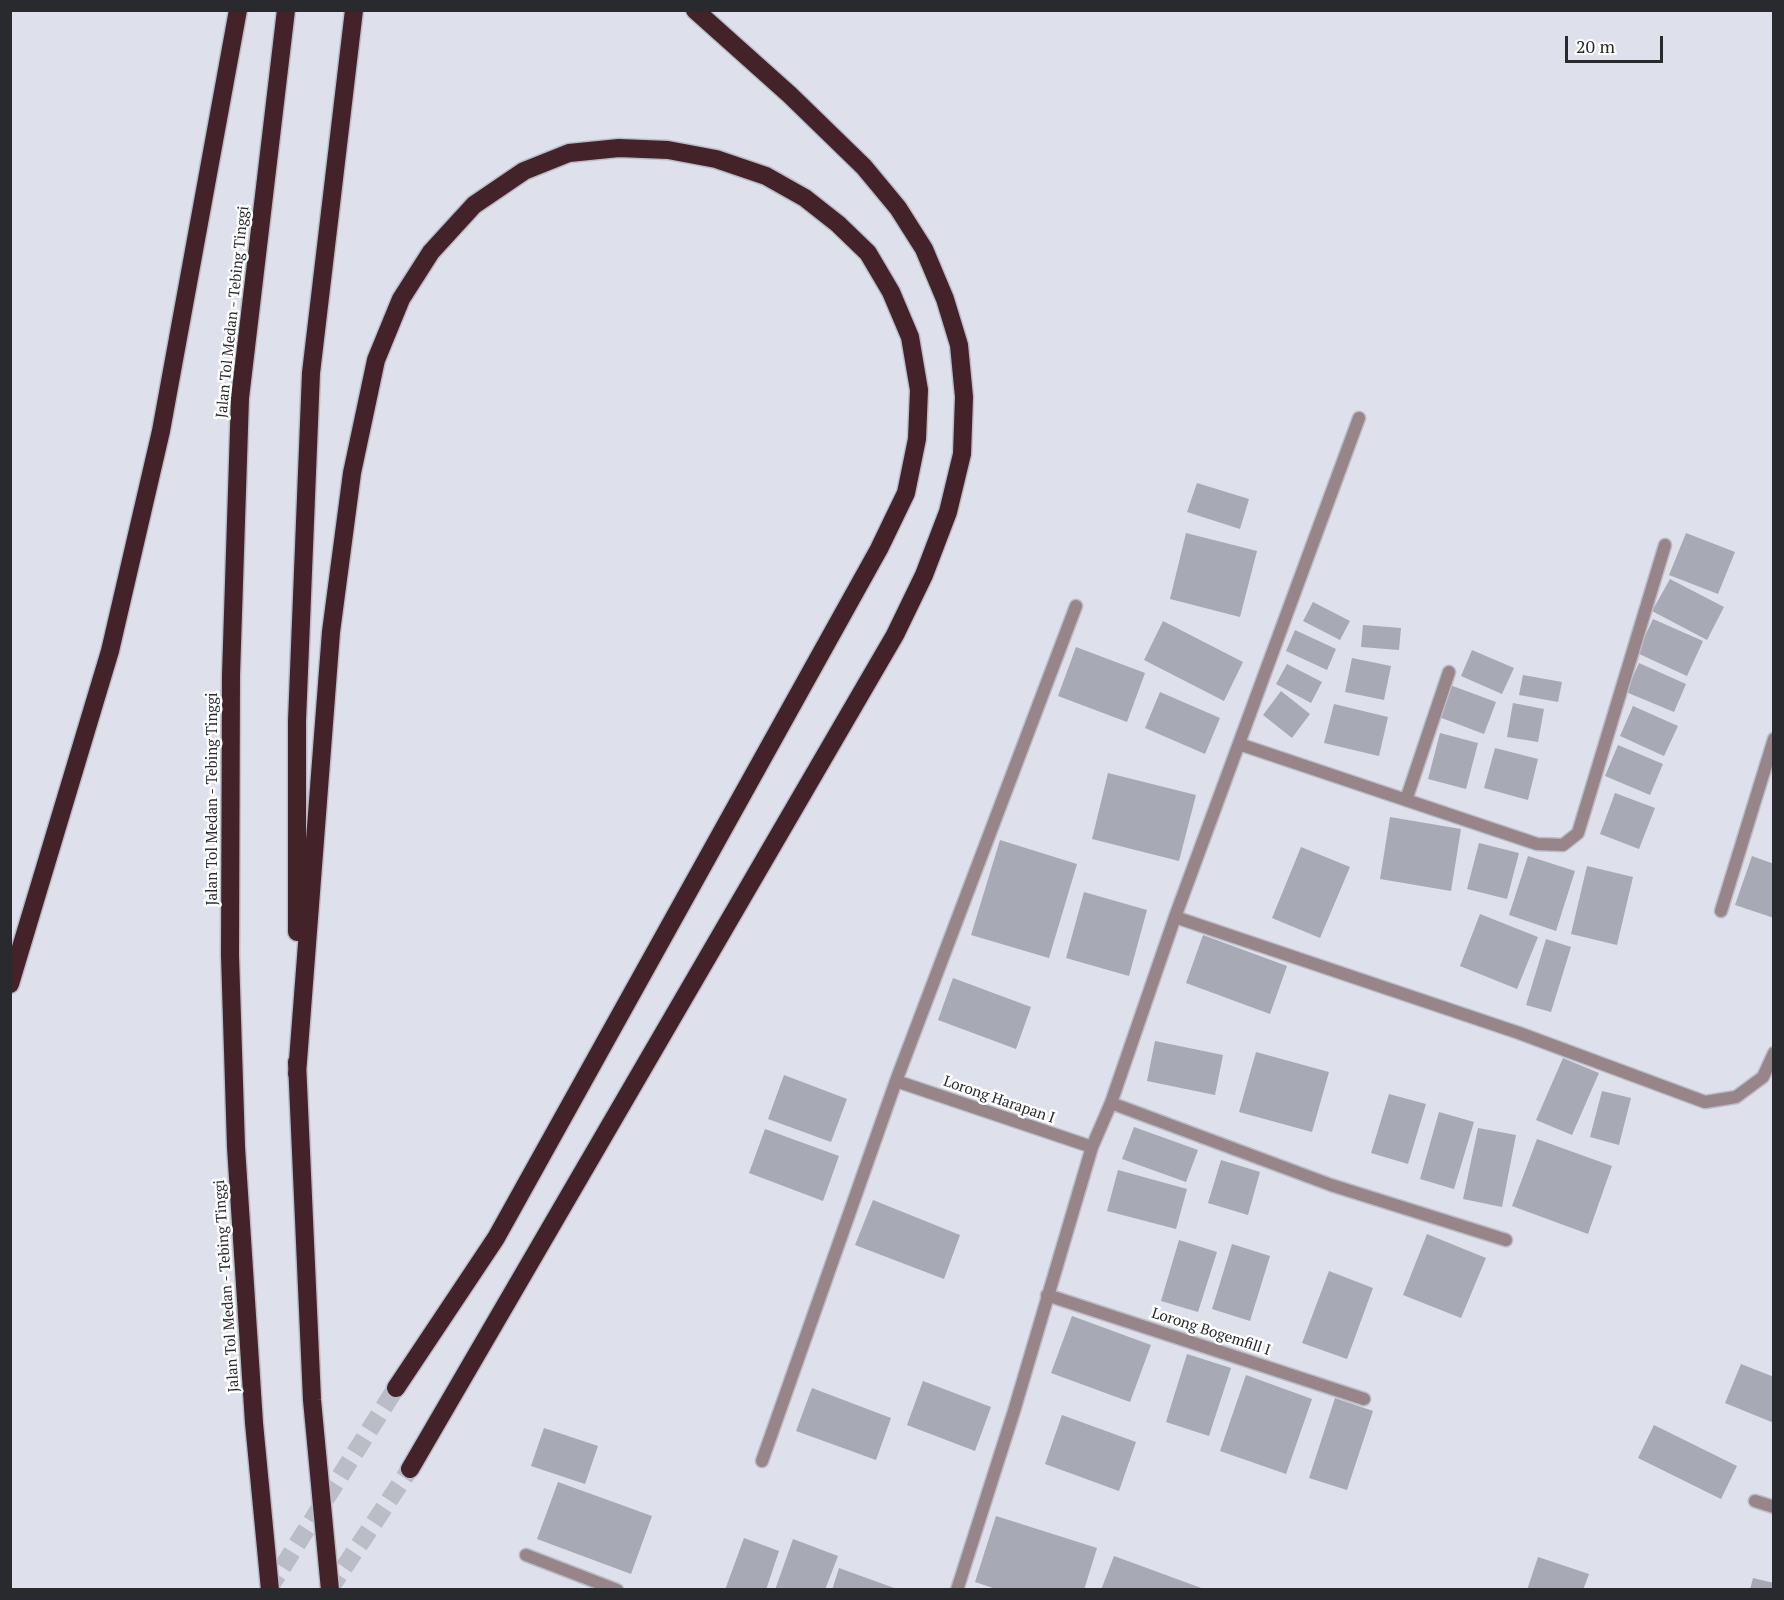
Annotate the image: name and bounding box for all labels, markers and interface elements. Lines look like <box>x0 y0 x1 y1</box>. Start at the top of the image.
scale bar <box>1568 24 1666 62</box>
text: 20 m <box>1576 34 1615 58</box>
street label: Jalan Tol Medan - Tebing Tinggi <box>213 205 253 419</box>
street label: Jalan Tol Medan - Tebing Tinggi <box>204 692 222 906</box>
street label: Lorong Harapan I <box>941 1072 1057 1128</box>
street label: Jalan Tol Medan - Tebing Tinggi <box>211 1179 243 1393</box>
street label: Lorong Bogemfill I <box>1149 1304 1273 1360</box>

